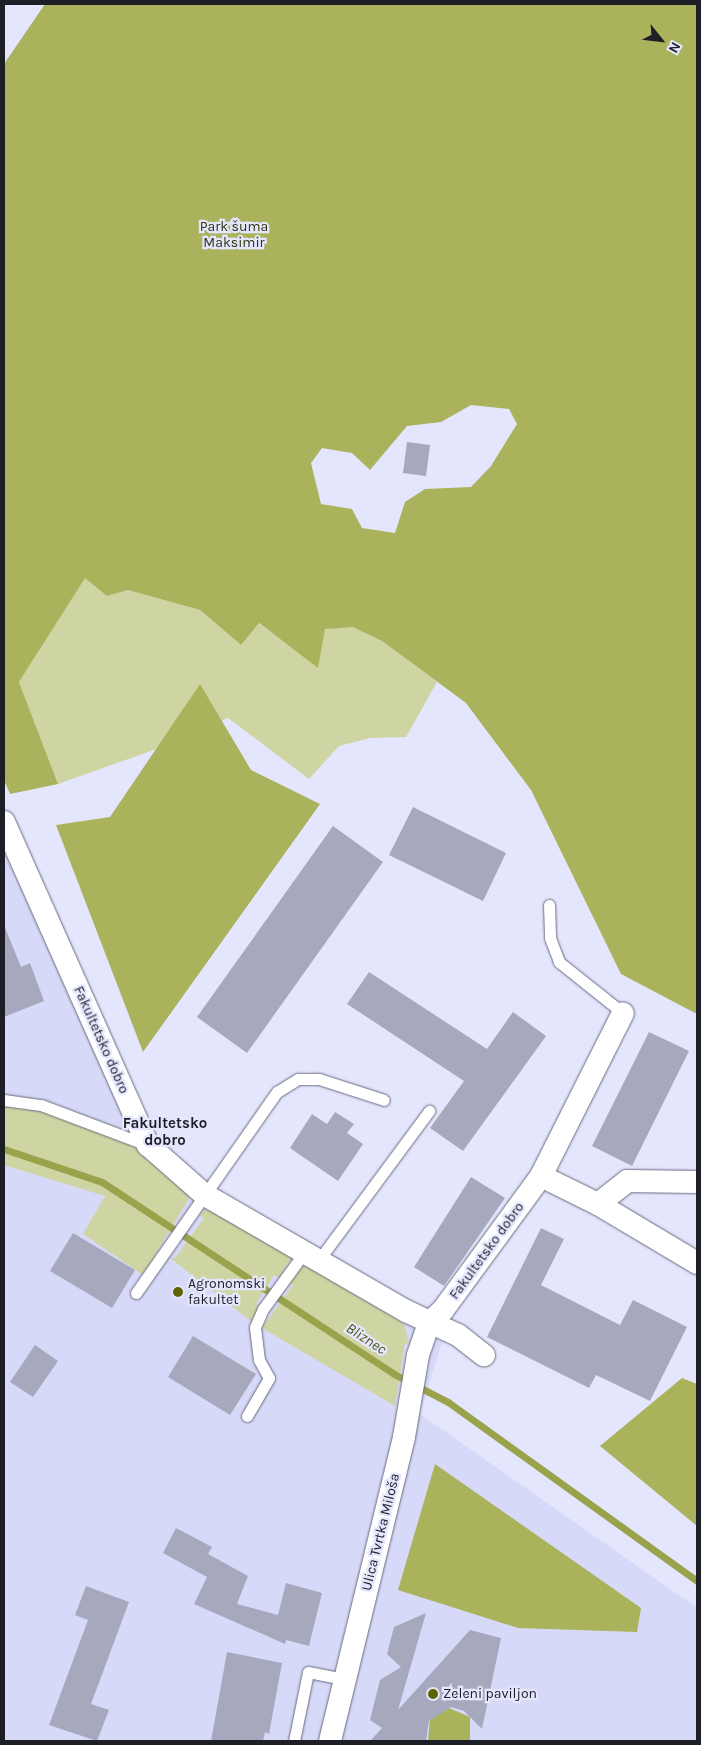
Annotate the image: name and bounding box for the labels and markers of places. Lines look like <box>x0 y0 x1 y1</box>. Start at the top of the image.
place label: Agronomski fakultet <box>188 1276 265 1308</box>
marker: Agronomski fakultet <box>172 1286 184 1298</box>
place label: Zeleni paviljon <box>443 1686 537 1702</box>
marker: Zeleni paviljon <box>427 1688 439 1700</box>

